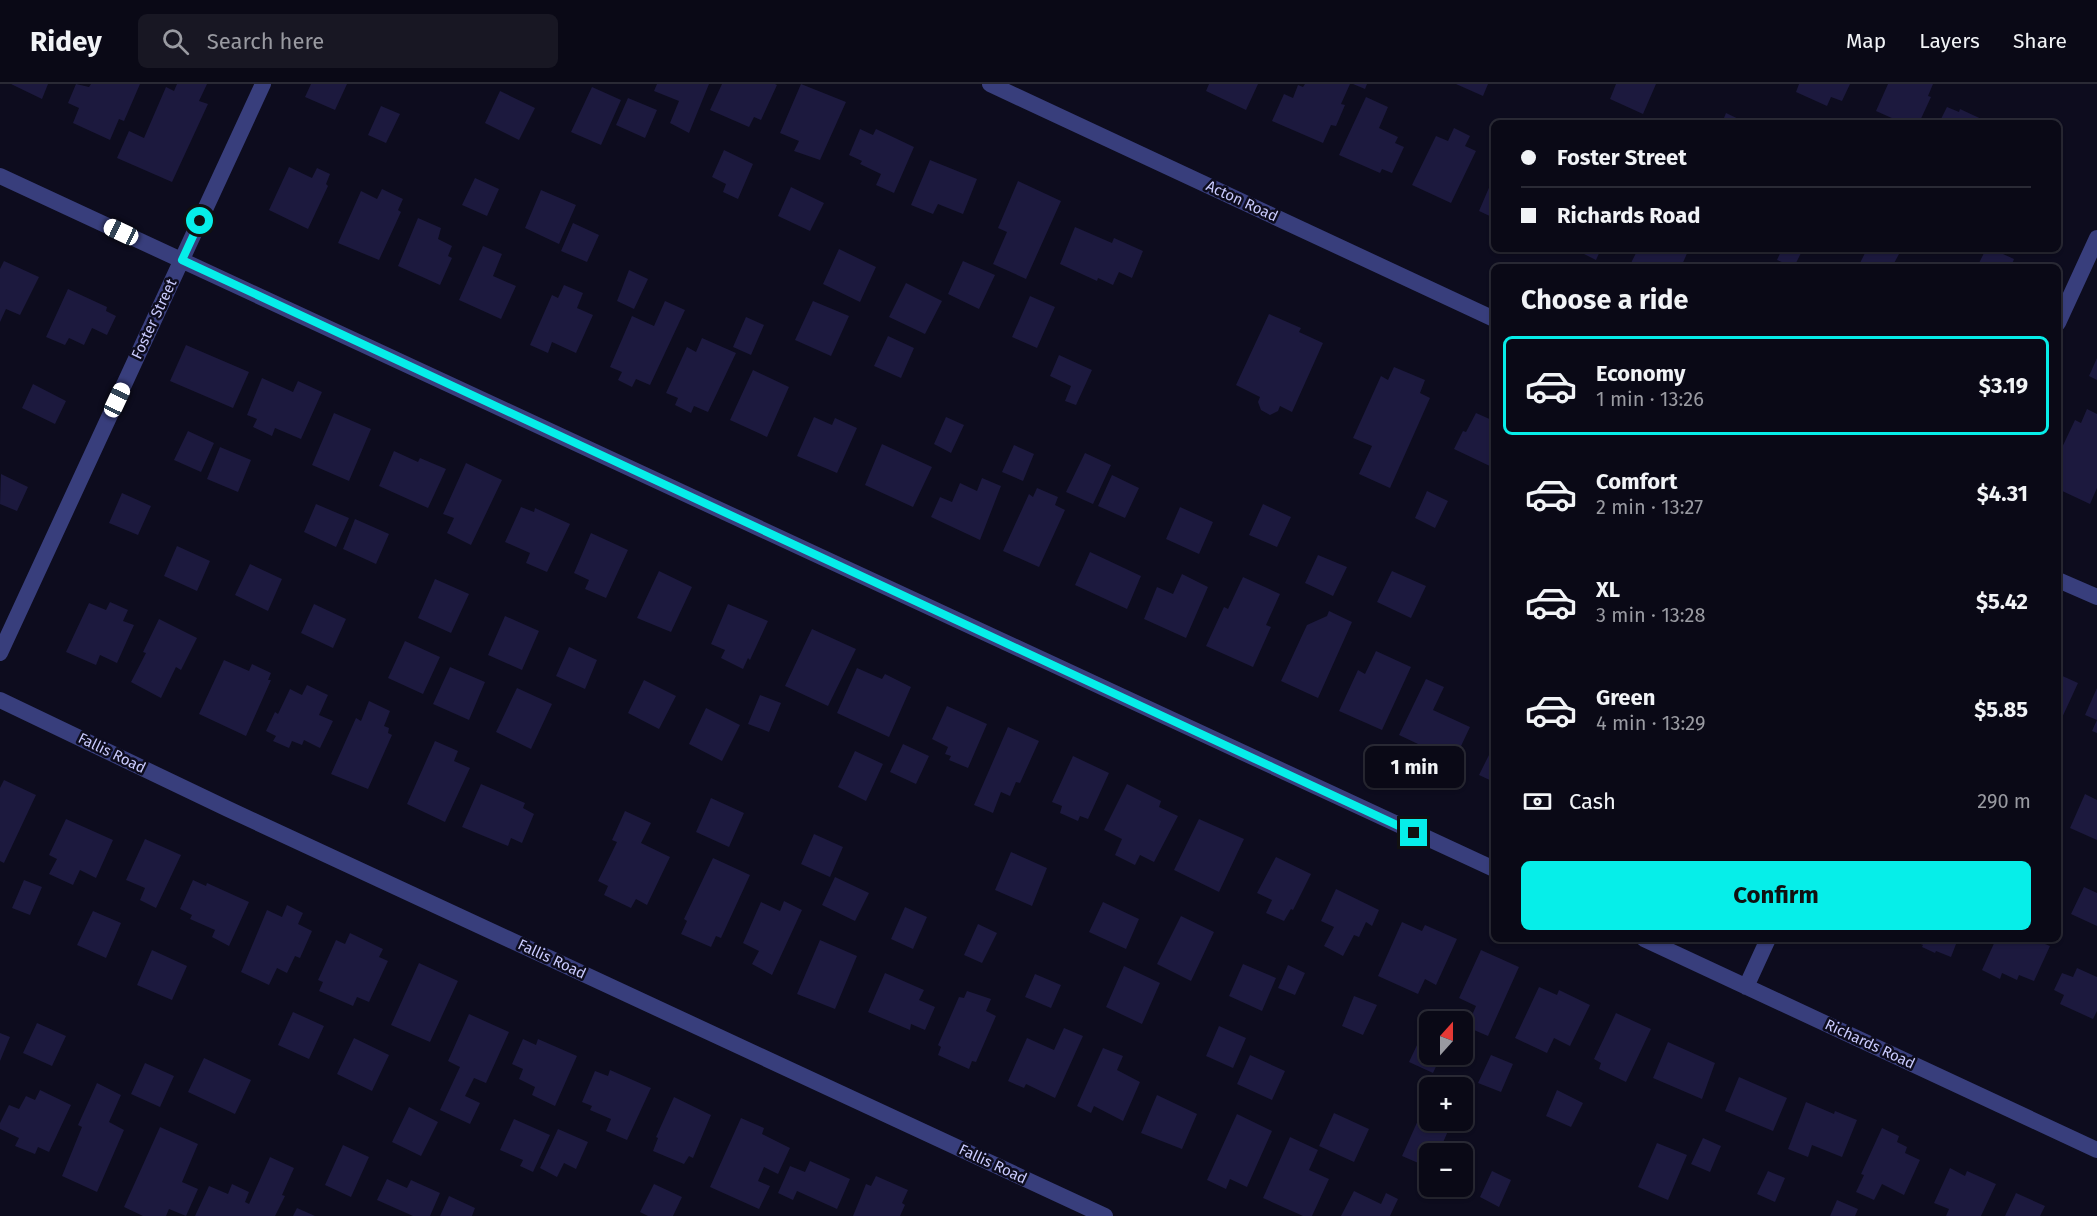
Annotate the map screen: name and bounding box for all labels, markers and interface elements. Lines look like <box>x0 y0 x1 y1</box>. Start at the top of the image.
search box <box>138 14 558 68</box>
text: Ridey <box>30 25 102 58</box>
icon: search <box>159 25 192 58</box>
text: Search here <box>207 28 324 55</box>
text: Map <box>1846 28 1886 54</box>
text: Layers <box>1919 28 1980 54</box>
text: Share <box>2013 28 2067 54</box>
text: Foster Street <box>1557 144 1687 171</box>
street label: Acton Road <box>1203 177 1281 225</box>
text: Richards Road <box>1557 202 1700 229</box>
route start <box>186 207 213 234</box>
car <box>101 216 141 248</box>
street label: Foster Street <box>128 276 181 362</box>
text: Choose a ride <box>1521 284 1688 316</box>
icon: car <box>1524 359 1578 413</box>
text: Economy <box>1596 360 1685 387</box>
text: $3.19 <box>1979 372 2028 399</box>
car <box>101 380 133 420</box>
text: 1 min · 13:26 <box>1596 387 1704 411</box>
icon: car <box>1524 467 1578 521</box>
text: Comfort <box>1596 468 1677 495</box>
text: $4.31 <box>1977 480 2028 507</box>
text: 2 min · 13:27 <box>1596 495 1703 519</box>
icon: car <box>1524 575 1578 629</box>
text: XL <box>1596 576 1620 603</box>
text: $5.42 <box>1976 588 2028 615</box>
text: 3 min · 13:28 <box>1596 603 1706 627</box>
icon: car <box>1524 683 1578 737</box>
text: Green <box>1596 684 1655 711</box>
text: $5.85 <box>1974 696 2028 723</box>
text: 4 min · 13:29 <box>1596 711 1705 735</box>
street label: Fallis Road <box>75 729 149 777</box>
callout: 1 min <box>1364 746 1464 788</box>
text: 1 min <box>1390 755 1439 779</box>
icon: cash <box>1521 785 1554 818</box>
text: Cash <box>1569 788 1616 815</box>
text: 290 m <box>1977 789 2031 813</box>
route end <box>1400 819 1427 846</box>
button: Confirm <box>1521 861 2031 930</box>
street label: Fallis Road <box>515 935 589 983</box>
north arrow <box>1419 1011 1473 1065</box>
map controls <box>1419 1011 1473 1197</box>
street label: Richards Road <box>1822 1015 1918 1073</box>
button: + <box>1419 1077 1473 1131</box>
street label: Fallis Road <box>956 1140 1030 1188</box>
button: − <box>1419 1143 1473 1197</box>

